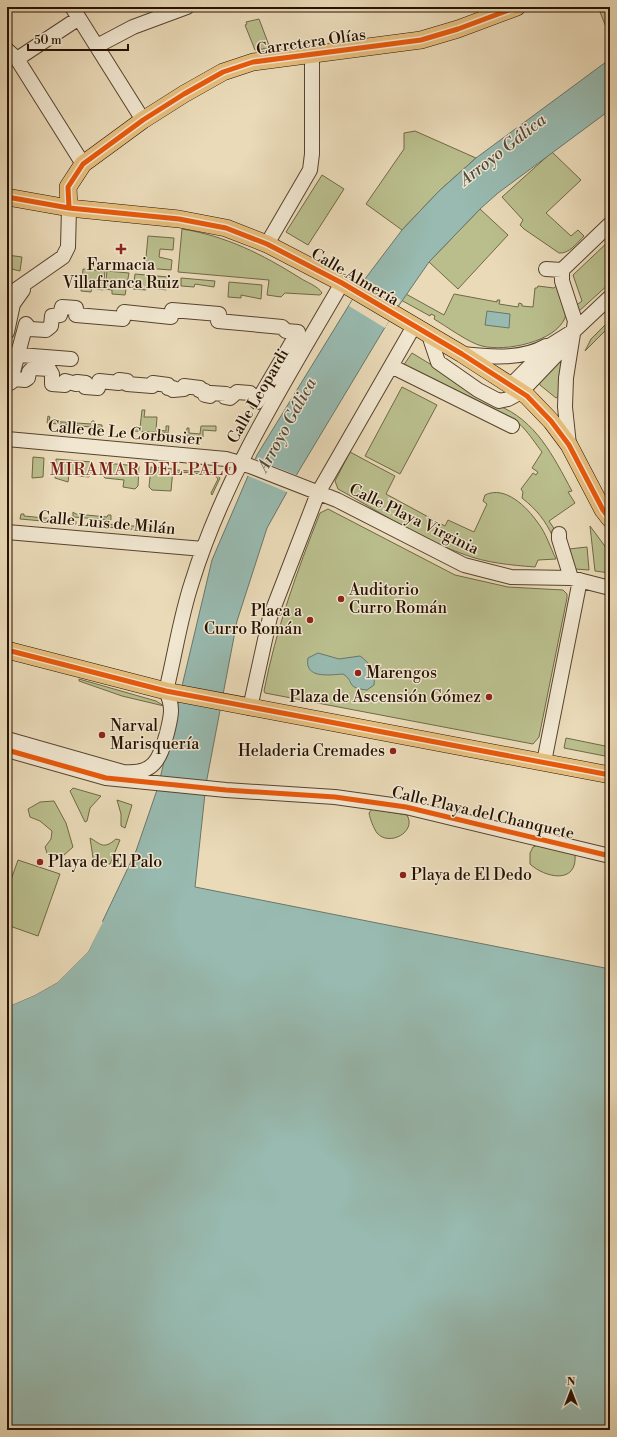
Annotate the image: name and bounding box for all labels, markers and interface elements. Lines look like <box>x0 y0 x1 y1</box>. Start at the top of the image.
street label: Carretera Olías <box>255 24 367 60</box>
scale bar <box>28 26 128 52</box>
text: 50 m <box>34 33 62 48</box>
water label: Arroyo Gálica <box>454 109 551 192</box>
marker: Farmacia Villafranca Ruiz <box>116 244 126 254</box>
street label: Calle Almería <box>307 244 403 311</box>
place label: Farmacia Villafranca Ruiz <box>62 255 179 293</box>
street label: Calle Leopardi <box>223 345 293 447</box>
water label: Arroyo Gálica <box>251 374 322 478</box>
street label: Calle de Le Corbusier <box>47 416 203 450</box>
district label: MIRAMAR DEL PALO <box>50 459 238 481</box>
street label: Calle Playa Virginia <box>346 479 483 559</box>
street label: Calle Luis de Milán <box>38 507 177 539</box>
place label: Auditorio Curro Román <box>348 580 447 618</box>
marker: Auditorio Curro Román <box>336 594 346 604</box>
place label: Placa a Curro Román <box>204 601 303 639</box>
marker: Placa a Curro Román <box>305 615 315 625</box>
place label: Marengos <box>366 663 437 683</box>
marker: Marengos <box>353 668 363 678</box>
place label: Plaza de Ascensión Gómez <box>289 687 481 707</box>
marker: Plaza de Ascensión Gómez <box>484 692 494 702</box>
place label: Narval Marisquería <box>110 716 200 754</box>
marker: Narval Marisquería <box>97 730 107 740</box>
place label: Heladeria Cremades <box>238 741 385 761</box>
marker: Heladeria Cremades <box>388 746 398 756</box>
street label: Calle Playa del Chanquete <box>390 782 576 844</box>
place label: Playa de El Palo <box>48 852 162 872</box>
marker: Playa de El Palo <box>35 857 45 867</box>
place label: Playa de El Dedo <box>411 865 532 885</box>
marker: Playa de El Dedo <box>398 870 408 880</box>
north arrow <box>551 1371 591 1411</box>
text: N <box>567 1375 576 1389</box>

